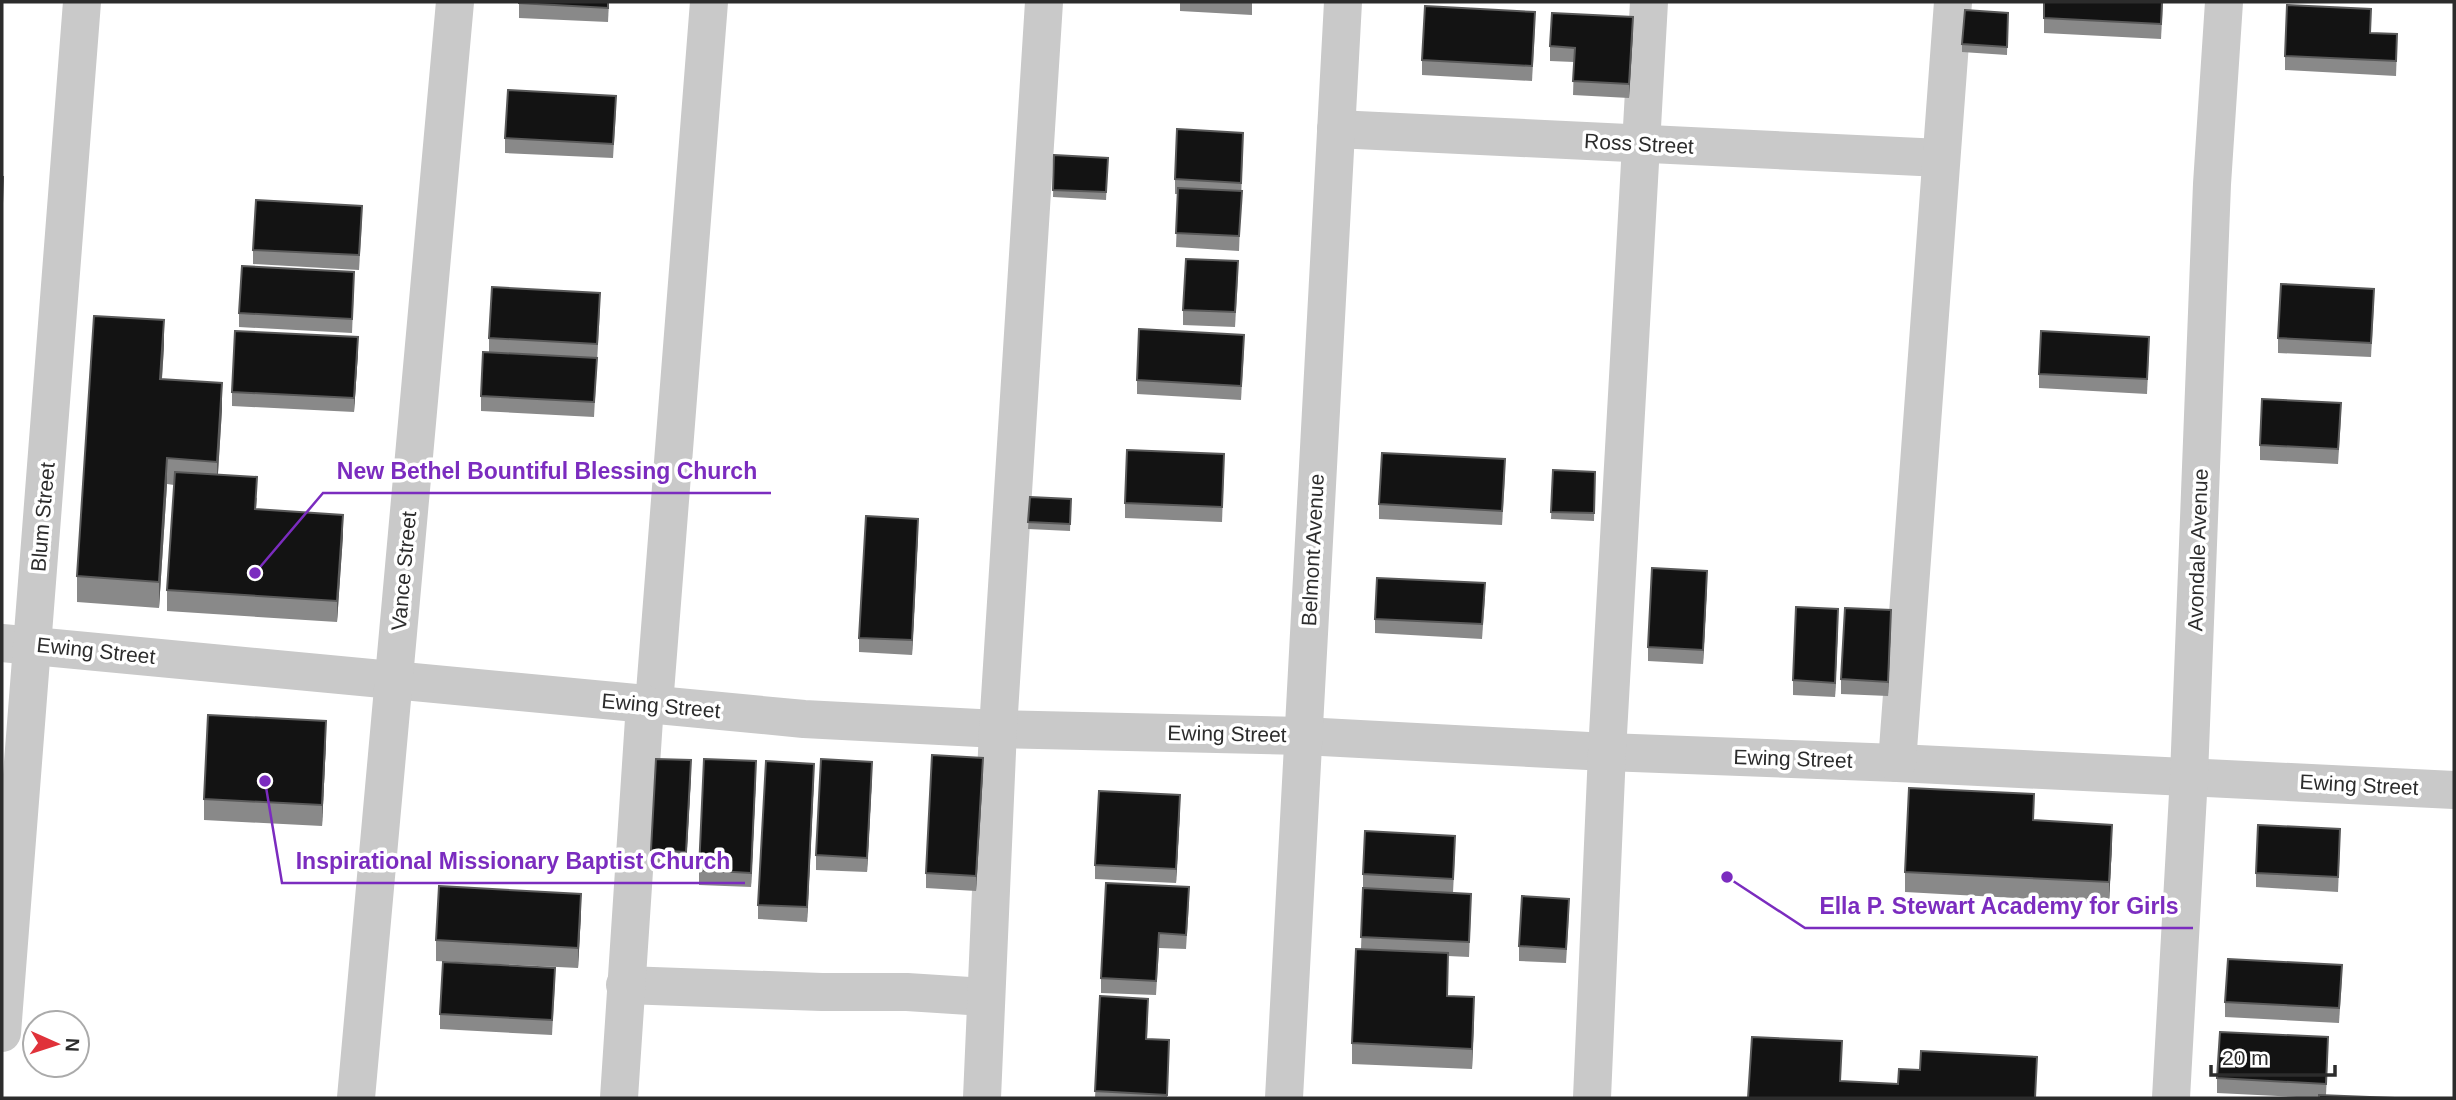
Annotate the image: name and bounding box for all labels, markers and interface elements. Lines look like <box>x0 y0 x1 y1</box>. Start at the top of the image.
street label: Ross Street <box>1584 129 1695 158</box>
callout: New Bethel Bountiful Blessing Church <box>323 449 771 493</box>
text: New Bethel Bountiful Blessing Church <box>337 458 757 484</box>
street label: Blum Street <box>26 461 59 573</box>
street label: Avondale Avenue <box>2183 468 2212 632</box>
street label: Belmont Avenue <box>1297 473 1328 627</box>
street label: Vance Street <box>387 510 420 632</box>
street label: Ewing Street <box>36 633 157 668</box>
street label: Ewing Street <box>601 689 722 722</box>
street label: Ewing Street <box>1167 721 1287 746</box>
street label: Ewing Street <box>1733 745 1853 772</box>
street label: Ewing Street <box>2299 770 2419 799</box>
callout: Inspirational Missionary Baptist Church <box>282 839 745 883</box>
text: Inspirational Missionary Baptist Church <box>296 848 730 874</box>
callout: Ella P. Stewart Academy for Girls <box>1805 884 2193 928</box>
text: Ella P. Stewart Academy for Girls <box>1819 893 2179 919</box>
north arrow <box>21 1009 91 1079</box>
scale bar <box>2211 1034 2335 1078</box>
text: N <box>62 1037 83 1052</box>
text: 20 m <box>2222 1046 2269 1069</box>

